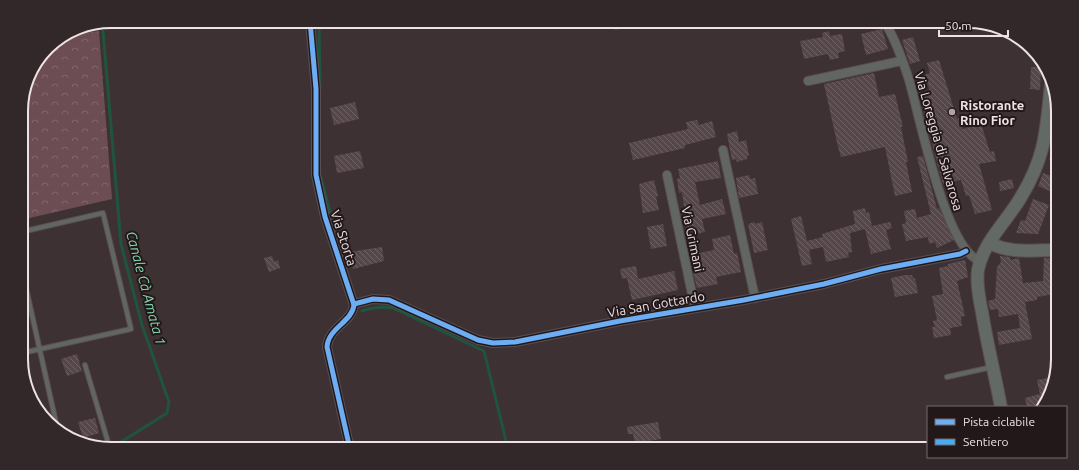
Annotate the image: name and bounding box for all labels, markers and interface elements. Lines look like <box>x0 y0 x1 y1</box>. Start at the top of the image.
scale bar <box>939 12 1008 38</box>
text: 50 m <box>945 19 972 32</box>
street label: Via Loreggia di Salvarosa <box>912 70 966 212</box>
place label: Ristorante Rino Fior <box>960 98 1024 127</box>
marker: Ristorante Rino Fior <box>947 107 957 117</box>
street label: Via Grimani <box>679 205 707 273</box>
street label: Via Storta <box>328 208 360 268</box>
water label: Canale Cà Amata 1 <box>123 229 169 347</box>
street label: Via San Gottardo <box>606 289 706 319</box>
legend <box>927 406 1067 458</box>
text: Pista ciclabile <box>963 415 1035 428</box>
text: Sentiero <box>963 435 1009 448</box>

